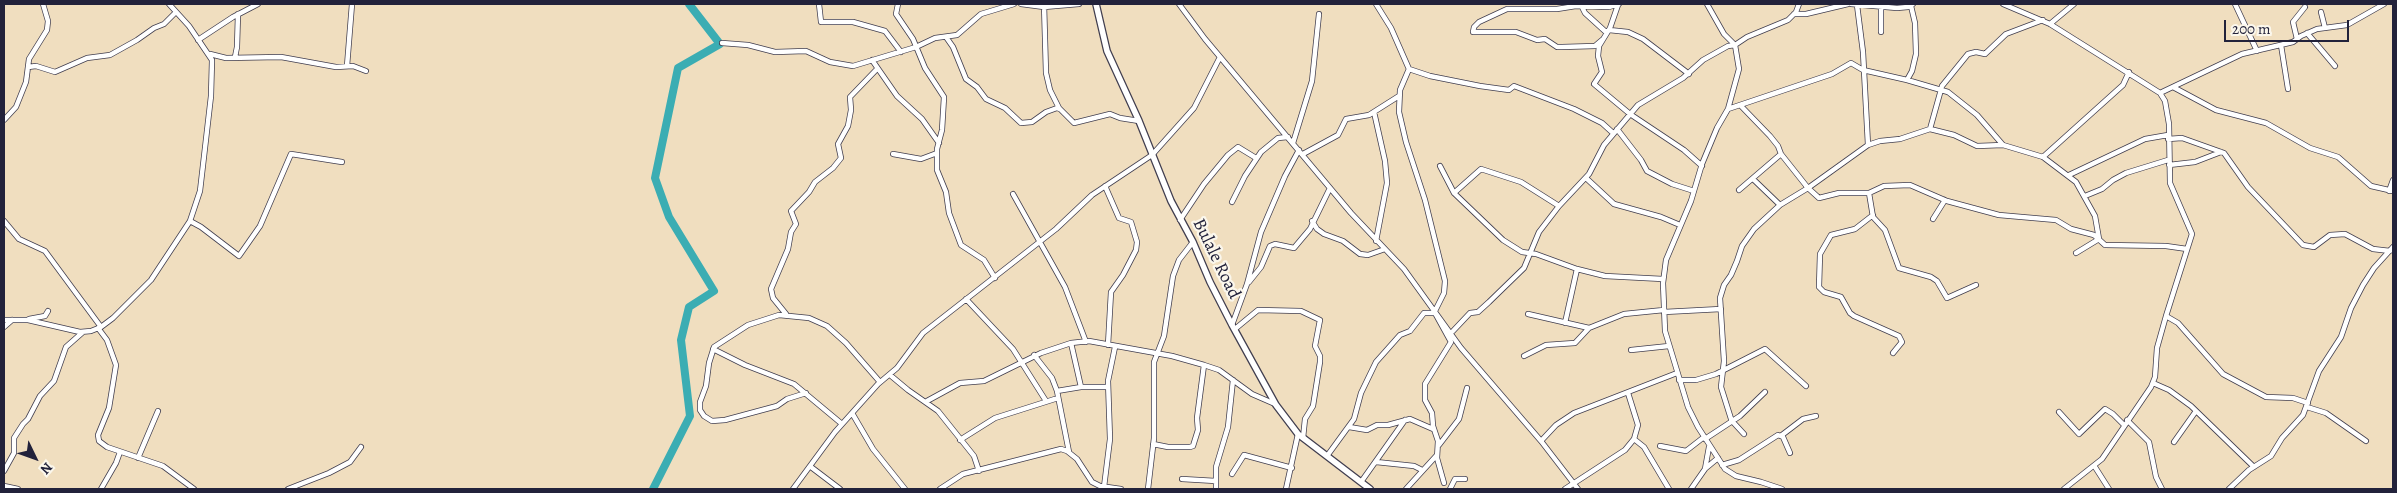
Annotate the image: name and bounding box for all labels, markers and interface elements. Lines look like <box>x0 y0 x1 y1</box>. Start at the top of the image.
scale bar <box>2227 10 2352 42</box>
text: 200 m <box>2232 19 2271 39</box>
street label: Bulale Road <box>1187 215 1245 303</box>
north arrow <box>10 433 60 483</box>
text: N <box>36 458 57 479</box>

